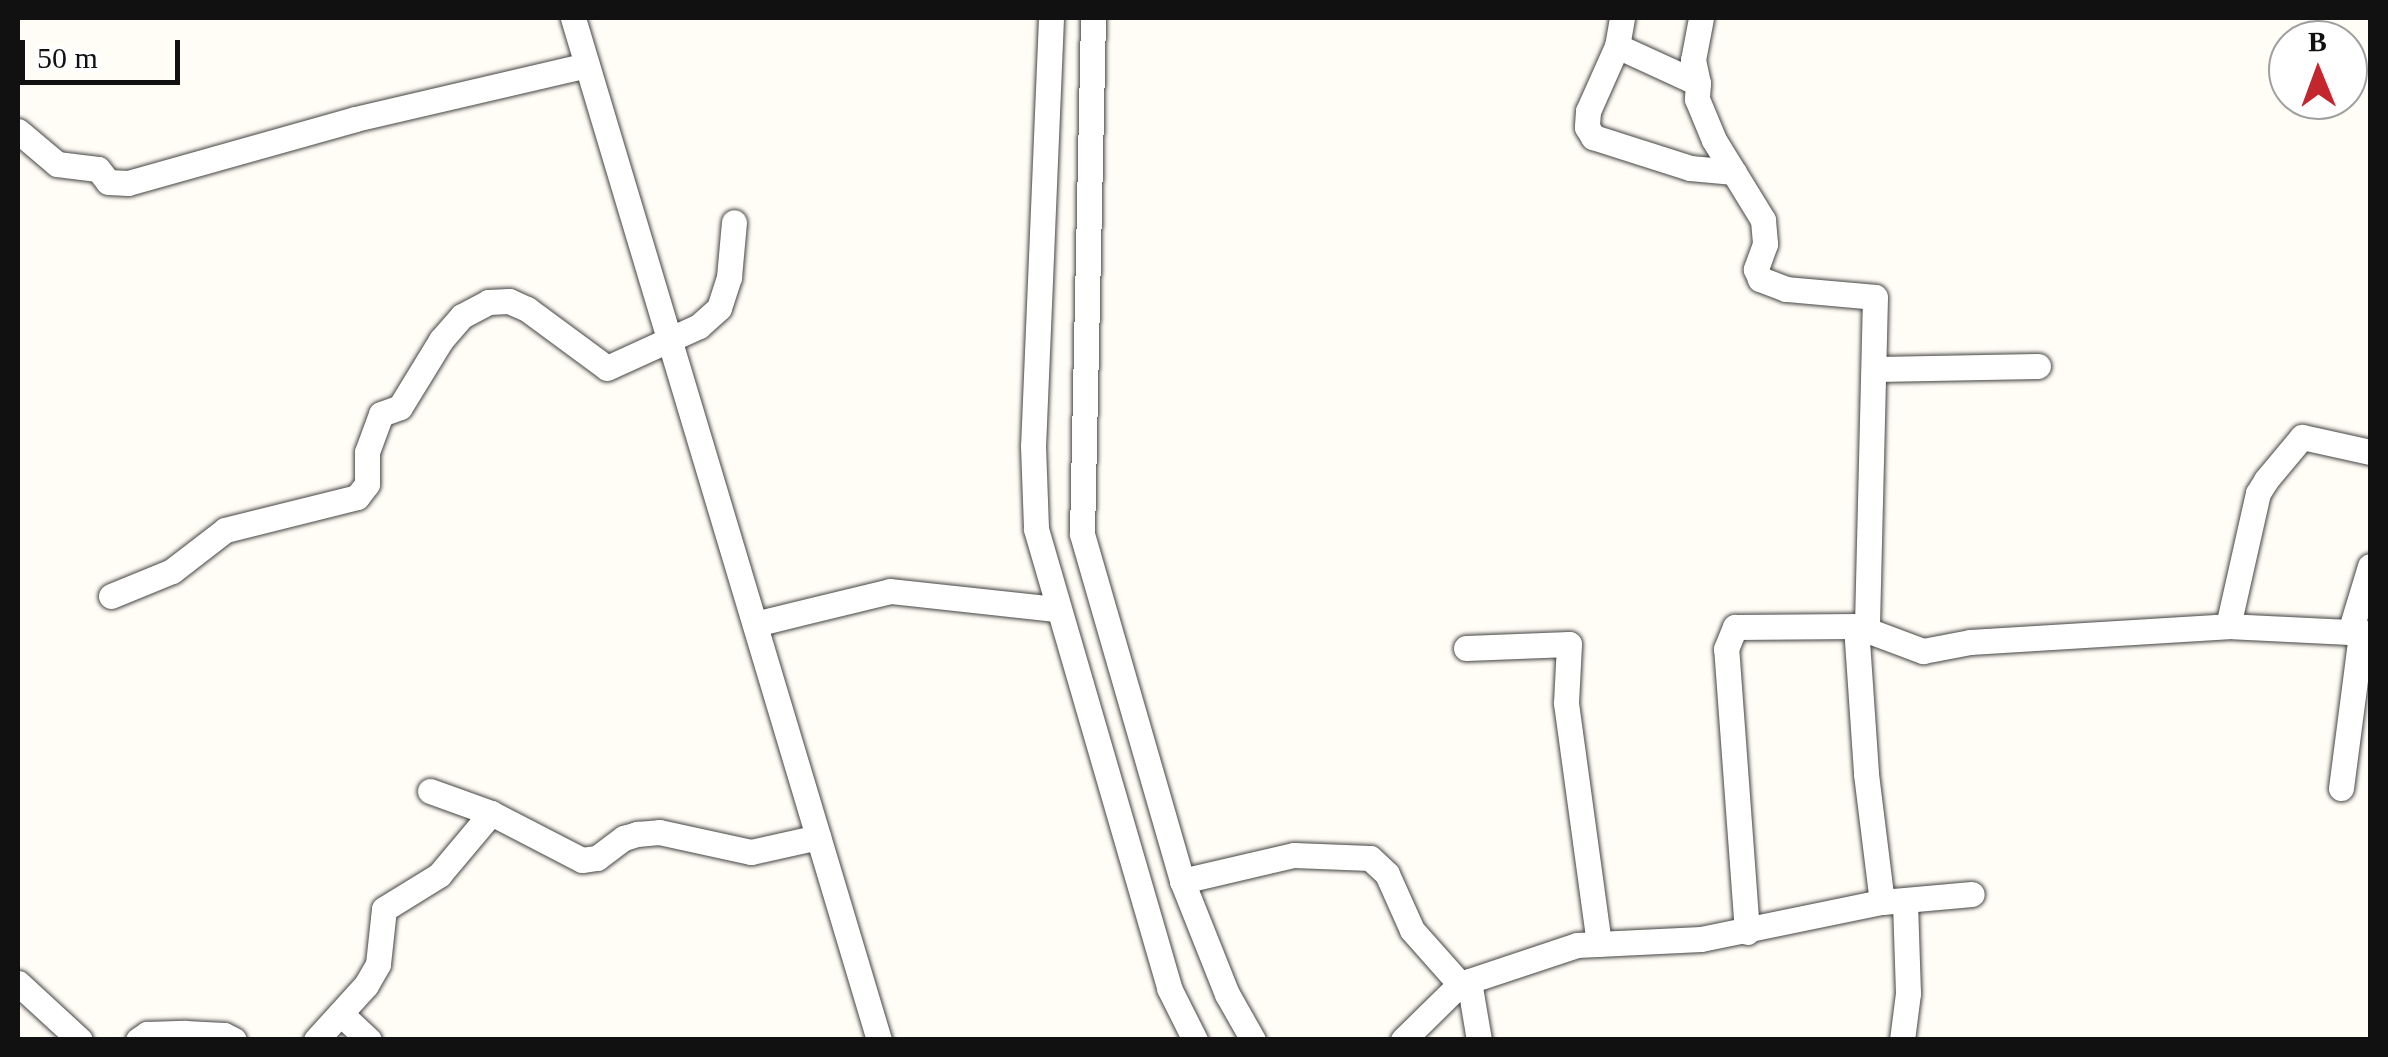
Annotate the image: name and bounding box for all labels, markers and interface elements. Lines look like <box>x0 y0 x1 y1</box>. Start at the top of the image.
scale bar <box>25 20 185 82</box>
north arrow <box>2268 20 2368 120</box>
text: B <box>2308 26 2327 57</box>
text: 50 m <box>37 41 98 74</box>

